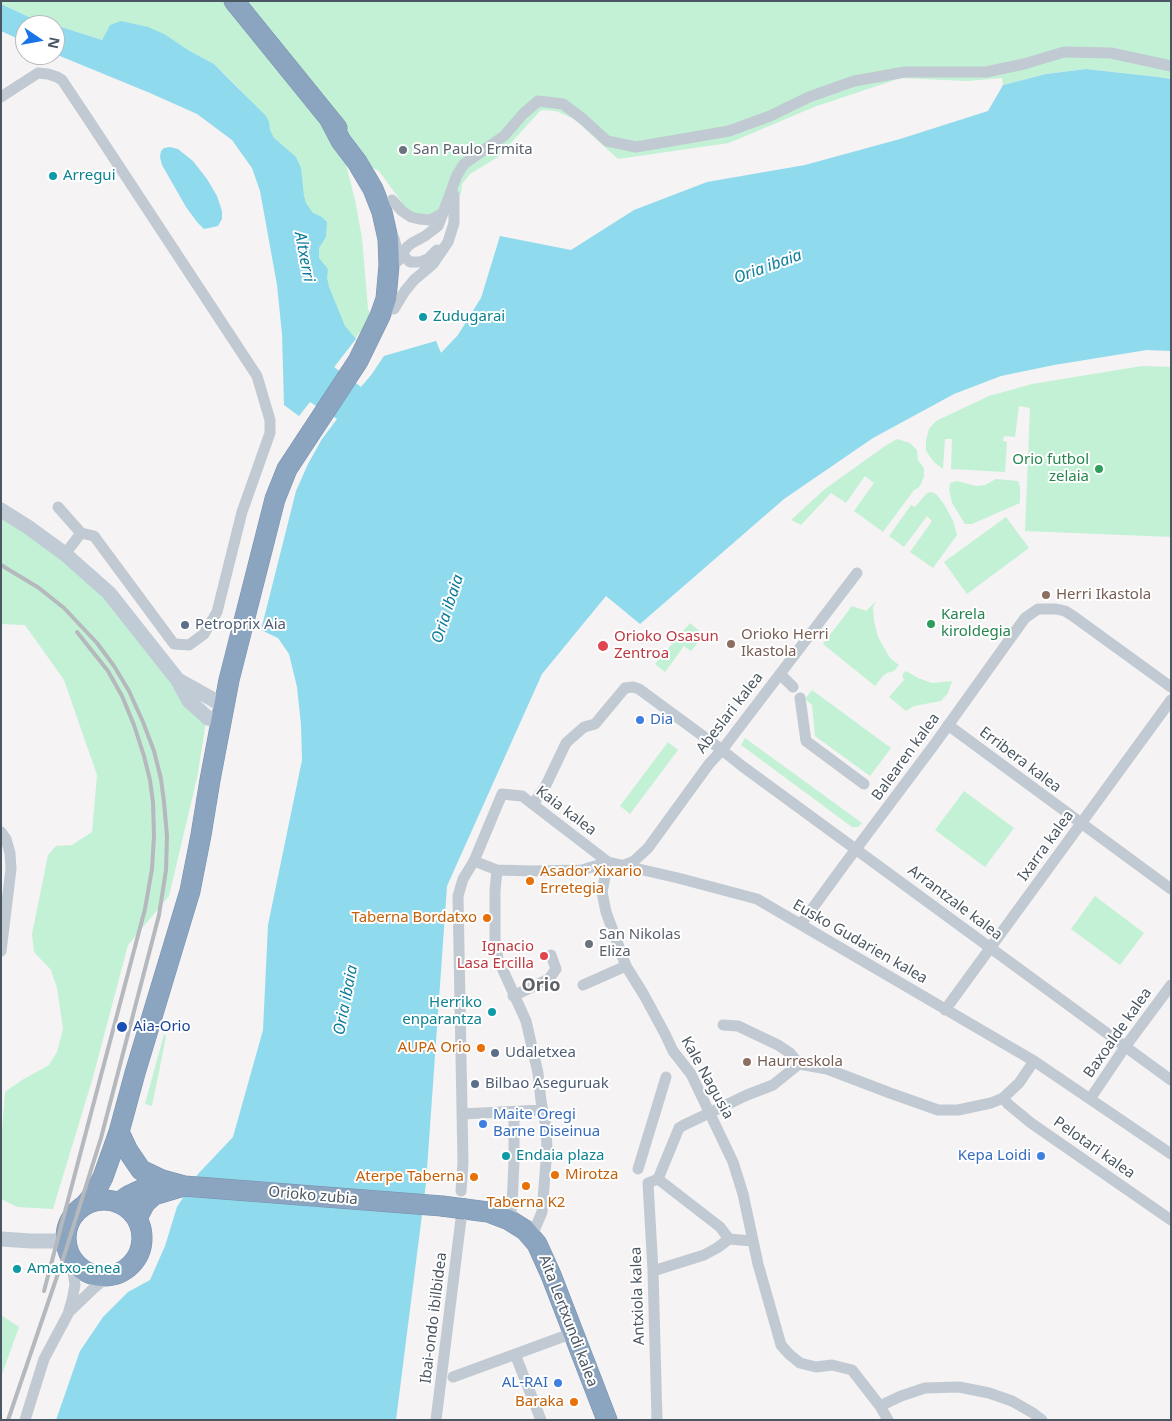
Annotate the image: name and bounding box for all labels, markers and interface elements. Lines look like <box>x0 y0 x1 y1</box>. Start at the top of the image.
north arrow <box>15 15 65 65</box>
text: N <box>44 35 65 51</box>
place label: San Paulo Ermita <box>413 141 533 159</box>
marker: San Paulo Ermita <box>397 144 409 156</box>
place label: Arregui <box>63 167 115 185</box>
marker: Arregui <box>47 170 59 182</box>
water label: Altxerri <box>290 230 318 284</box>
water label: Oria ibaia <box>731 246 805 288</box>
place label: Zudugarai <box>433 308 505 326</box>
marker: Zudugarai <box>417 311 429 323</box>
place label: Orio futbol zelaia <box>1012 451 1089 486</box>
marker: Orio futbol zelaia <box>1093 463 1105 475</box>
water label: Oria ibaia <box>428 572 468 646</box>
place label: Herri Ikastola <box>1056 586 1151 604</box>
marker: Herri Ikastola <box>1040 589 1052 601</box>
place label: Karela kiroldegia <box>941 606 1011 641</box>
place label: Petroprix Aia <box>195 616 286 634</box>
marker: Karela kiroldegia <box>925 618 937 630</box>
marker: Petroprix Aia <box>179 619 191 631</box>
place label: Orioko Herri Ikastola <box>741 626 829 661</box>
place label: Orioko Osasun Zentroa <box>614 628 719 663</box>
marker: Orioko Herri Ikastola <box>725 638 737 650</box>
marker: Orioko Osasun Zentroa <box>596 639 610 653</box>
street label: Abeslari kalea <box>693 669 767 757</box>
street label: Balearen kalea <box>868 710 944 804</box>
place label: Dia <box>650 711 673 729</box>
marker: Dia <box>634 714 646 726</box>
street label: Erribera kalea <box>976 723 1064 797</box>
street label: Kaia kalea <box>532 782 600 840</box>
street label: Ixarra kalea <box>1014 807 1078 885</box>
street label: Arrantzale kalea <box>904 862 1006 944</box>
place label: Asador Xixario Erretegia <box>540 863 642 898</box>
marker: Asador Xixario Erretegia <box>524 875 536 887</box>
street label: Eusko Gudarien kalea <box>789 896 931 988</box>
place label: Taberna Bordatxo <box>351 909 477 927</box>
marker: Taberna Bordatxo <box>481 912 493 924</box>
place label: San Nikolas Eliza <box>599 926 681 961</box>
place label: Ignacio Lasa Ercilla <box>457 938 534 973</box>
marker: San Nikolas Eliza <box>583 938 595 950</box>
marker: Ignacio Lasa Ercilla <box>538 950 550 962</box>
water label: Oria ibaia <box>330 963 362 1037</box>
district label: Orio <box>522 975 560 997</box>
street label: Baxoalde kalea <box>1080 984 1156 1082</box>
place label: Herriko enparantza <box>402 994 482 1029</box>
marker: Herriko enparantza <box>486 1006 498 1018</box>
place label: Aia-Orio <box>133 1018 191 1036</box>
marker: Aia-Orio <box>115 1020 129 1034</box>
street label: Kale Nagusia <box>677 1034 737 1122</box>
place label: AUPA Orio <box>398 1039 471 1057</box>
marker: AUPA Orio <box>475 1042 487 1054</box>
place label: Udaletxea <box>505 1044 576 1062</box>
marker: Udaletxea <box>489 1047 501 1059</box>
place label: Haurreskola <box>757 1053 843 1071</box>
marker: Haurreskola <box>741 1056 753 1068</box>
place label: Bilbao Aseguruak <box>485 1075 609 1093</box>
marker: Bilbao Aseguruak <box>469 1078 481 1090</box>
place label: Maite Oregi Barne Diseinua <box>493 1106 600 1141</box>
street label: Pelotari kalea <box>1050 1113 1138 1183</box>
marker: Maite Oregi Barne Diseinua <box>477 1118 489 1130</box>
place label: Endaia plaza <box>516 1147 604 1165</box>
place label: Kepa Loidi <box>958 1147 1031 1165</box>
marker: Endaia plaza <box>500 1150 512 1162</box>
marker: Kepa Loidi <box>1035 1150 1047 1162</box>
place label: Mirotza <box>565 1166 618 1184</box>
place label: Aterpe Taberna <box>356 1168 464 1186</box>
marker: Mirotza <box>549 1169 561 1181</box>
marker: Aterpe Taberna <box>468 1171 480 1183</box>
marker: Taberna K2 <box>520 1180 532 1192</box>
street label: Orioko zubia <box>268 1183 358 1209</box>
place label: Taberna K2 <box>487 1194 565 1212</box>
street label: Antxiola kalea <box>627 1246 649 1346</box>
street label: Ibai-ondo ibilbidea <box>417 1251 451 1385</box>
street label: Aita Lertxundi kalea <box>535 1253 601 1389</box>
place label: Amatxo-enea <box>27 1260 121 1278</box>
marker: Amatxo-enea <box>11 1263 23 1275</box>
place label: AL-RAI <box>502 1374 548 1392</box>
marker: AL-RAI <box>552 1377 564 1389</box>
place label: Baraka <box>515 1393 564 1411</box>
marker: Baraka <box>568 1396 580 1408</box>

